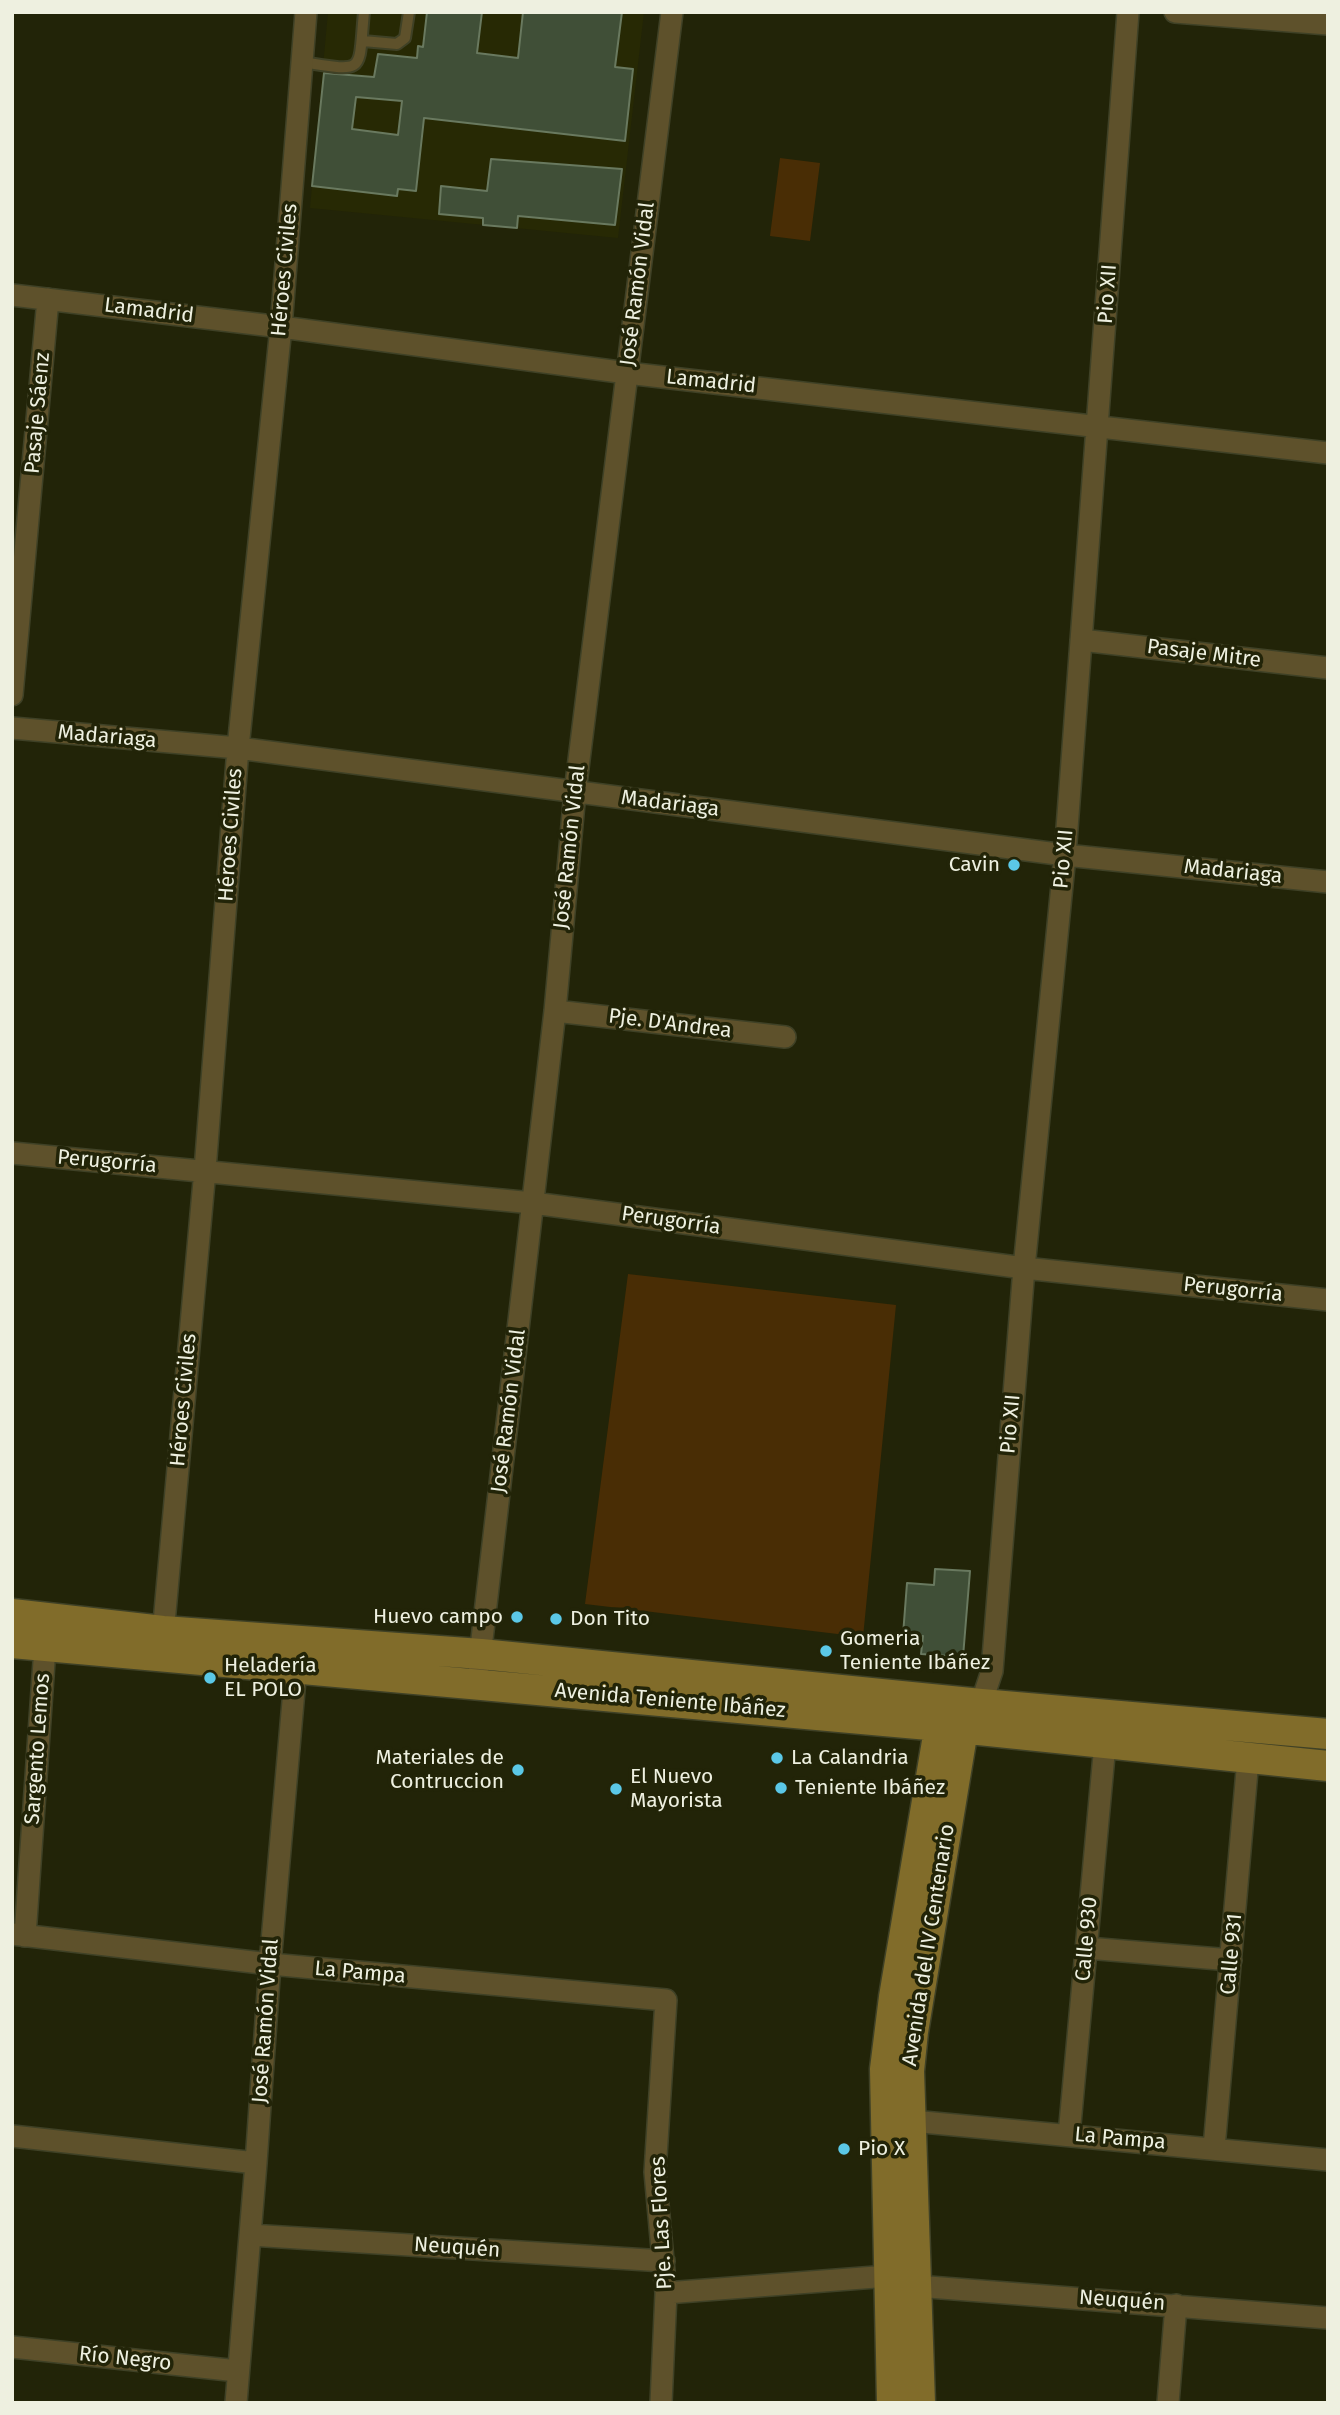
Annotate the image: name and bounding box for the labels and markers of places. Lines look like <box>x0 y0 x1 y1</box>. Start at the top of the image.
place label: Cavin <box>949 852 1000 878</box>
marker: Cavin <box>1006 857 1022 873</box>
place label: Huevo campo <box>373 1604 503 1630</box>
place label: Don Tito <box>570 1606 650 1632</box>
marker: Huevo campo <box>509 1609 525 1625</box>
marker: Don Tito <box>548 1611 564 1627</box>
place label: Gomeria Teniente Ibáñez <box>840 1626 990 1676</box>
marker: Gomeria Teniente Ibáñez <box>818 1643 834 1659</box>
place label: Heladería EL POLO <box>224 1653 317 1703</box>
marker: Heladería EL POLO <box>202 1670 218 1686</box>
place label: Materiales de Contruccion <box>375 1745 504 1795</box>
place label: La Calandria <box>791 1745 909 1771</box>
marker: La Calandria <box>769 1750 785 1766</box>
marker: Materiales de Contruccion <box>510 1762 526 1778</box>
place label: El Nuevo Mayorista <box>630 1764 723 1814</box>
place label: Teniente Ibáñez <box>795 1775 945 1801</box>
marker: Teniente Ibáñez <box>773 1780 789 1796</box>
marker: El Nuevo Mayorista <box>608 1781 624 1797</box>
place label: Pio X <box>858 2136 905 2162</box>
marker: Pio X <box>836 2141 852 2157</box>

